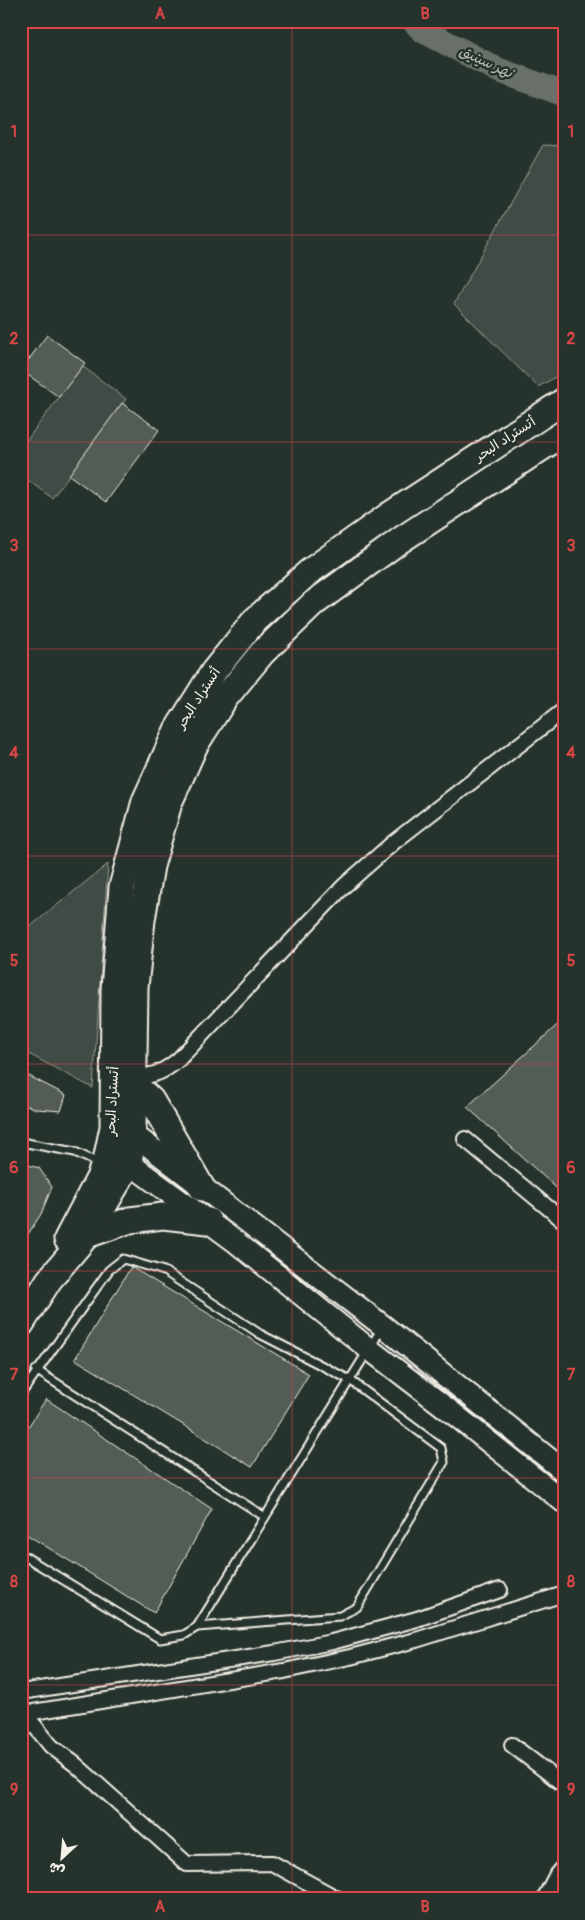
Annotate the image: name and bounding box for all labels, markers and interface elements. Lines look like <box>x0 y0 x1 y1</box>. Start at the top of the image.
text: A <box>155 4 166 24</box>
text: B <box>420 4 430 24</box>
water label: نهر سينيق <box>456 41 517 83</box>
text: 1 <box>11 122 17 142</box>
text: 1 <box>568 122 574 142</box>
text: 2 <box>10 329 19 349</box>
text: 2 <box>567 329 576 349</box>
street label: أتستراد البحر <box>470 413 539 466</box>
text: 3 <box>10 536 19 556</box>
text: 3 <box>567 536 576 556</box>
street label: أتستراد البحر <box>171 664 224 733</box>
text: 4 <box>9 743 19 763</box>
text: 4 <box>566 743 576 763</box>
text: 5 <box>10 951 19 971</box>
text: 5 <box>567 951 576 971</box>
street label: أتستراد البحر <box>102 1065 122 1137</box>
text: 6 <box>9 1158 19 1178</box>
text: 6 <box>566 1158 576 1178</box>
text: 7 <box>10 1365 19 1385</box>
text: 7 <box>567 1365 576 1385</box>
text: 8 <box>10 1572 18 1592</box>
text: 8 <box>567 1572 575 1592</box>
text: 9 <box>10 1780 18 1800</box>
text: 9 <box>567 1780 575 1800</box>
north arrow <box>38 1832 88 1882</box>
text: ش <box>46 1858 67 1880</box>
text: A <box>155 1897 166 1917</box>
text: B <box>420 1897 430 1917</box>

